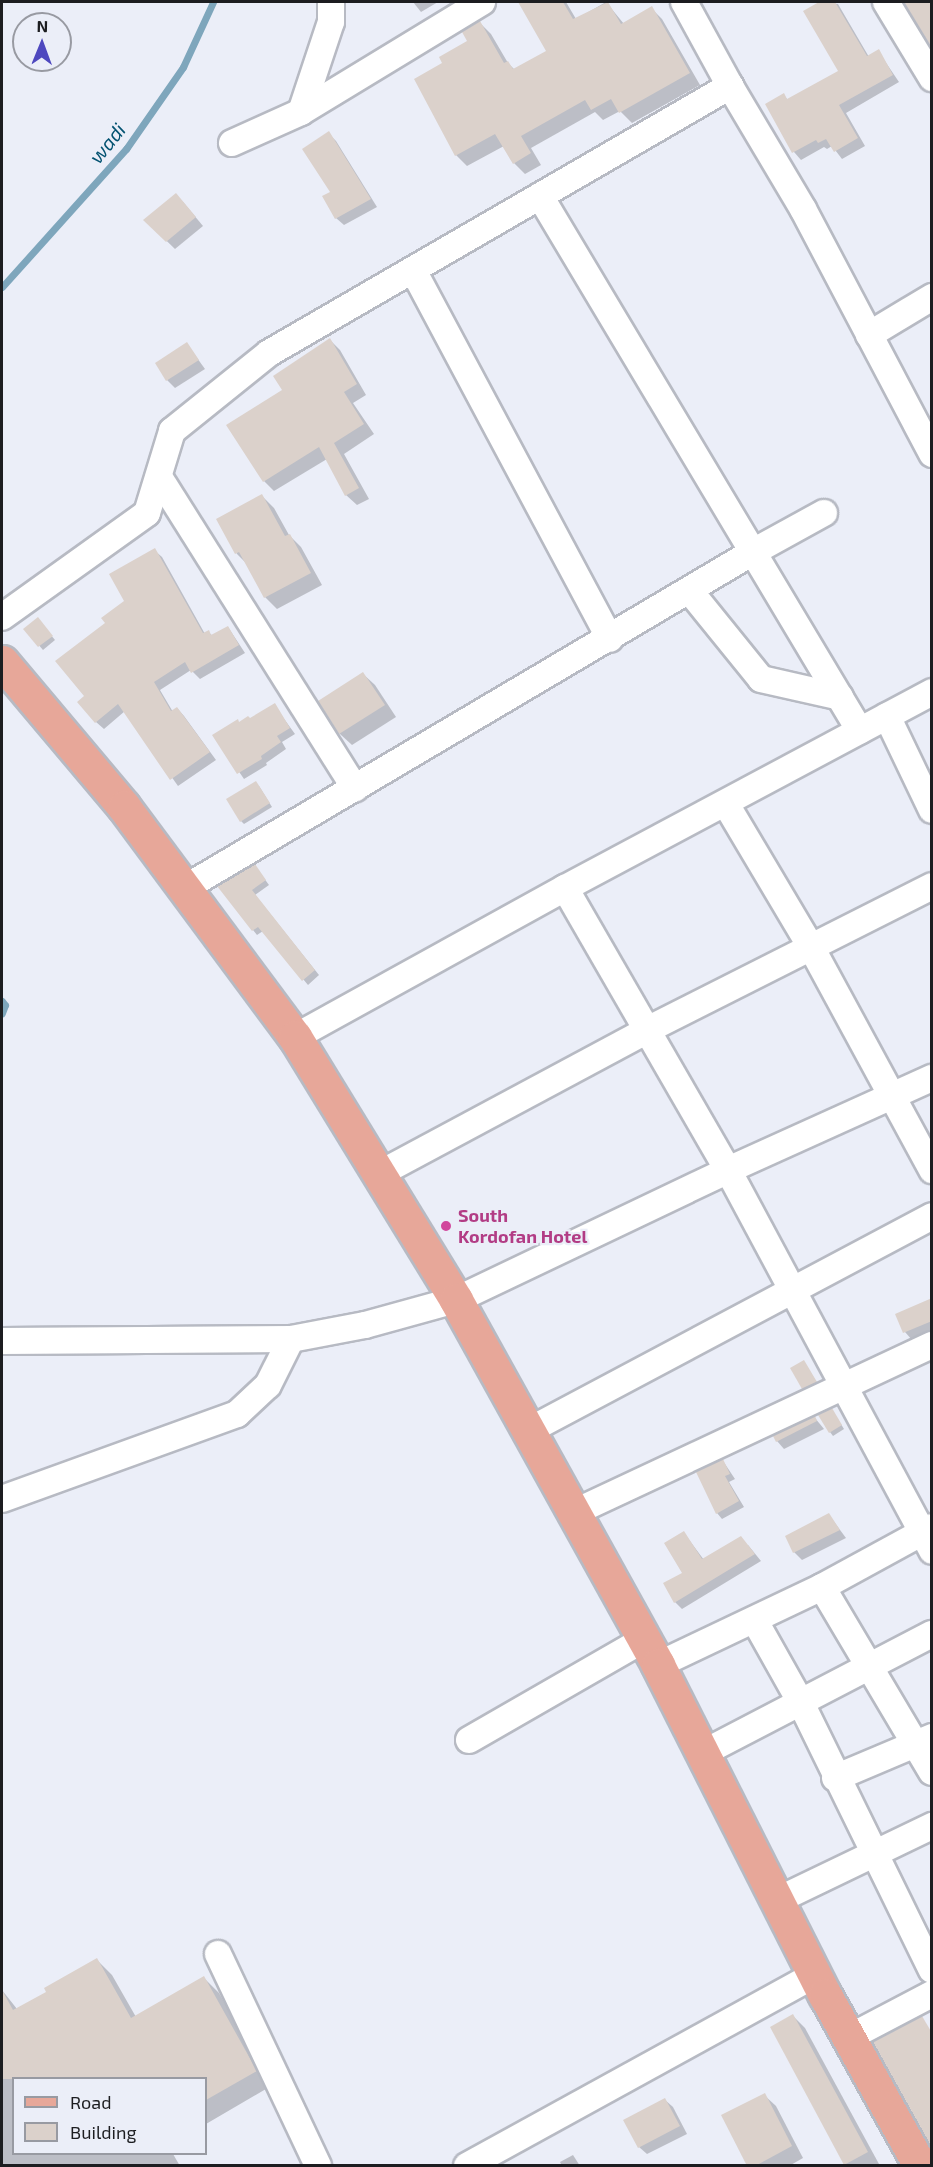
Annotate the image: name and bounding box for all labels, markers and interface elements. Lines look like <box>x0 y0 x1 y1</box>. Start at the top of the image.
north arrow <box>12 12 72 72</box>
text: N <box>36 16 48 35</box>
water label: wadi <box>84 118 130 168</box>
place label: South Kordofan Hotel <box>458 1205 587 1248</box>
marker: South Kordofan Hotel <box>439 1219 453 1233</box>
legend <box>12 2077 207 2155</box>
text: Road <box>70 2091 111 2113</box>
text: Building <box>70 2121 137 2143</box>

